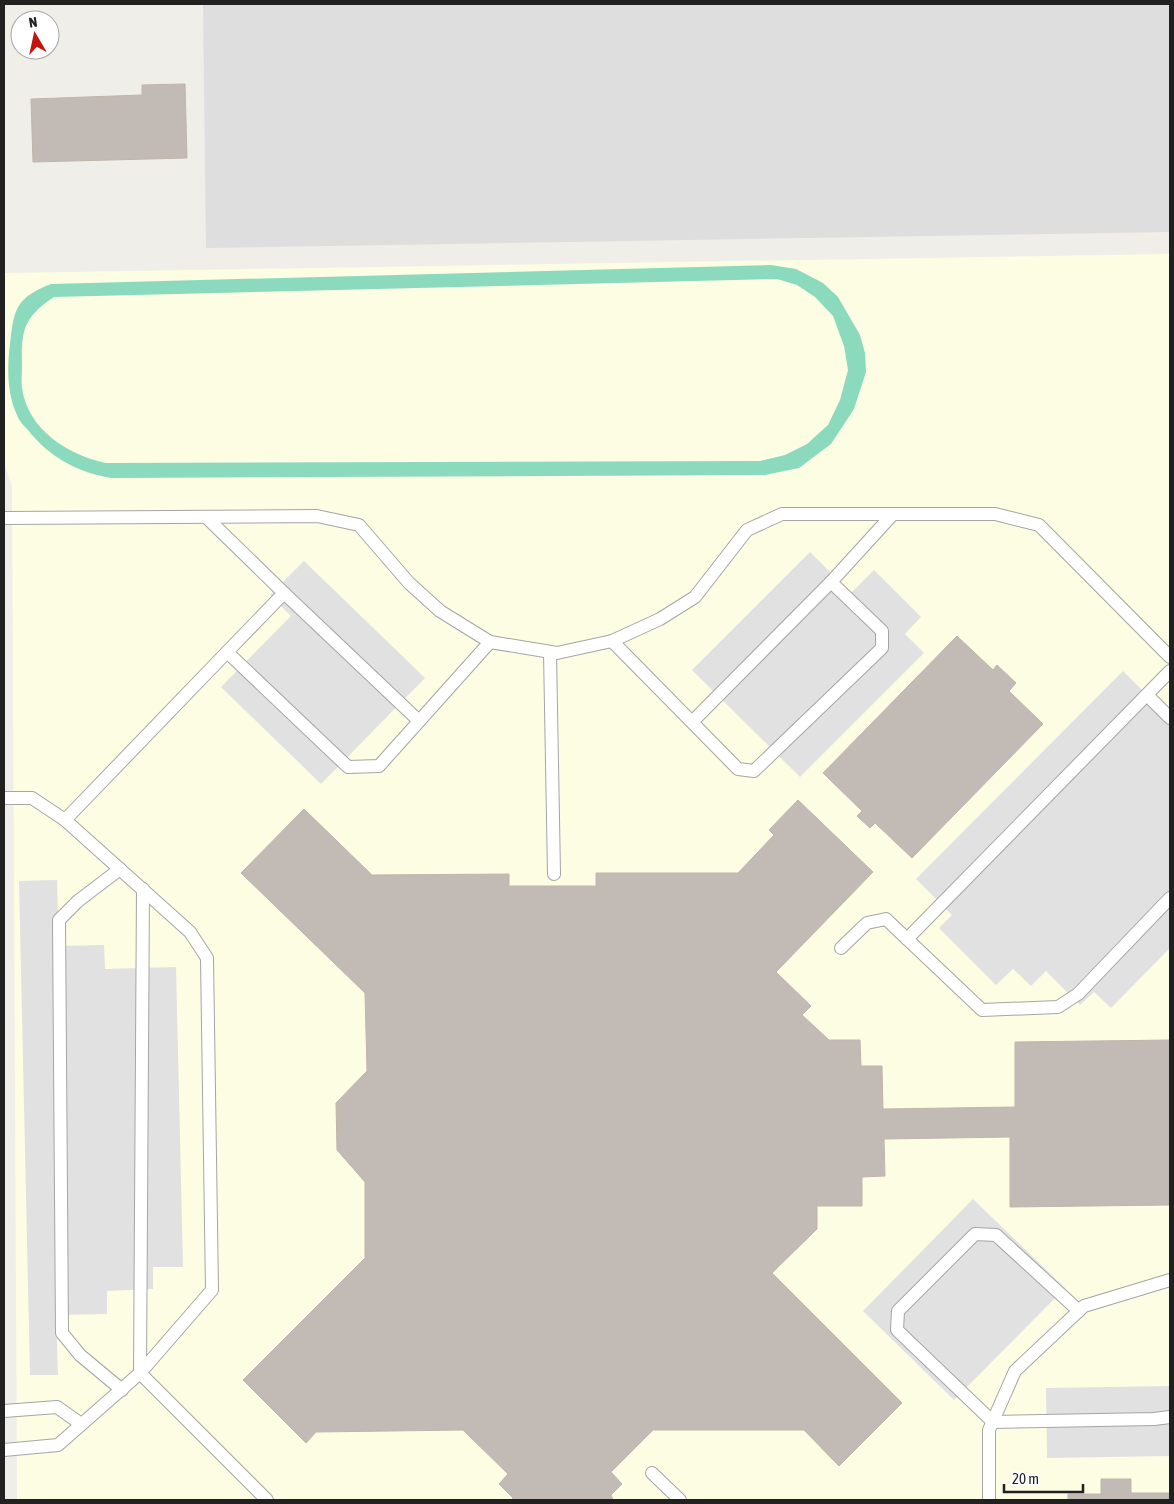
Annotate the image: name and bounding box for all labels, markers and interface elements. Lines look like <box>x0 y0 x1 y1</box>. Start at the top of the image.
north arrow <box>10 10 60 60</box>
text: N <box>28 14 38 31</box>
scale bar <box>1004 1462 1083 1494</box>
text: 20 m <box>1012 1470 1039 1487</box>

